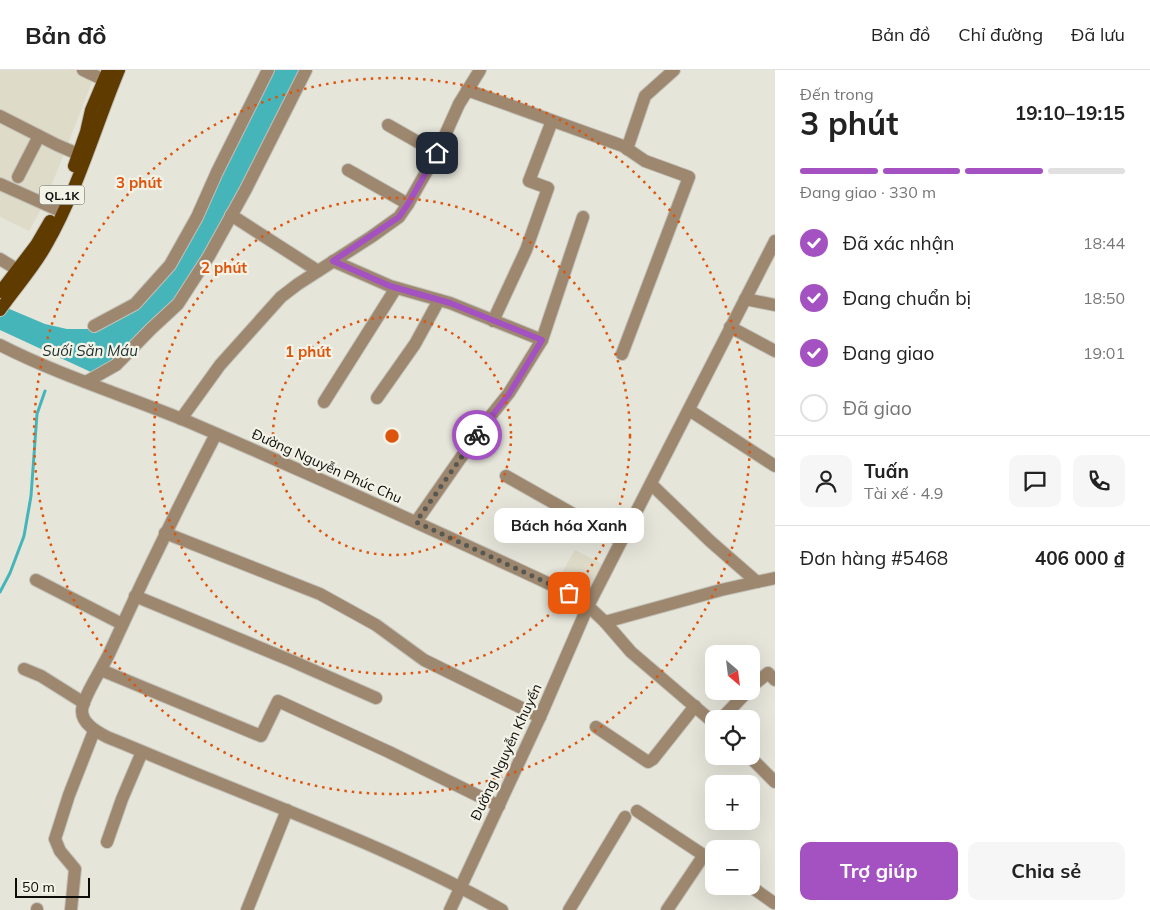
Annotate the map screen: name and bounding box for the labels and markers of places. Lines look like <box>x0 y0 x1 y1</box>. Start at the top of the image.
pin <box>416 132 458 174</box>
centre of rings <box>383 427 401 445</box>
callout: Bách hóa Xanh <box>494 508 644 543</box>
pin <box>548 572 590 614</box>

